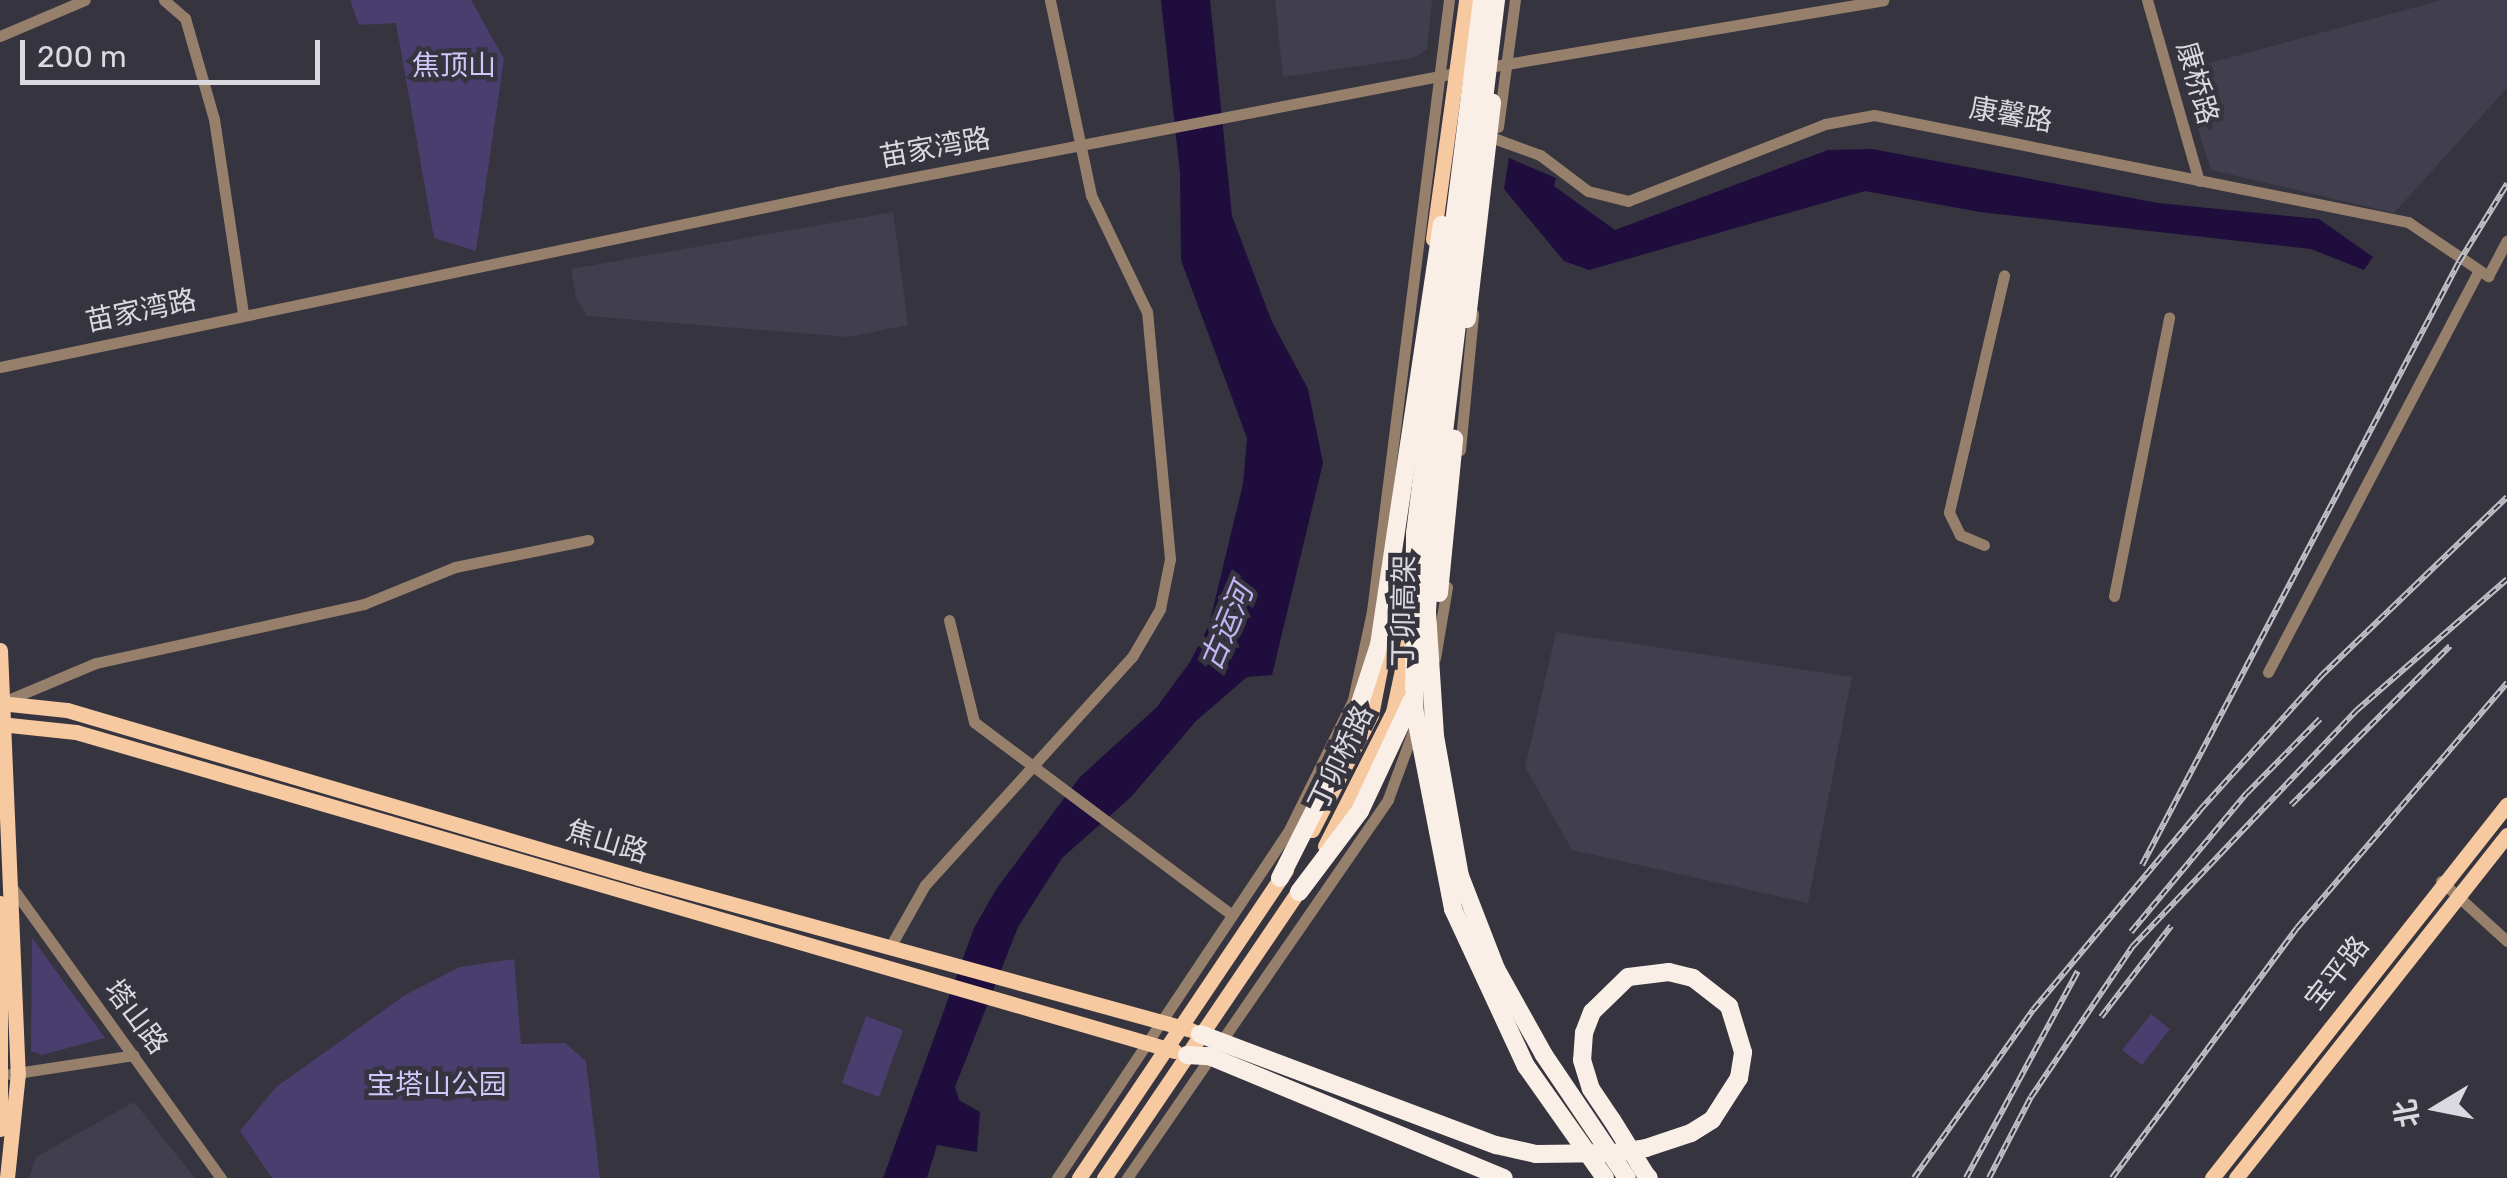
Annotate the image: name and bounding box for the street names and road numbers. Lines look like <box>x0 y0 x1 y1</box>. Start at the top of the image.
street label: 康桥路 <box>2169 38 2225 128</box>
street label: 康馨路 <box>1967 91 2055 139</box>
street label: 苗家湾路 <box>877 122 993 174</box>
street label: 苗家湾路 <box>83 283 199 339</box>
street label: 丁卯高架 <box>1386 555 1422 667</box>
street label: 丁卯桥路 <box>1301 700 1381 816</box>
street label: 焦山路 <box>562 814 652 870</box>
street label: 宝平路 <box>2298 930 2376 1016</box>
street label: 塔山路 <box>97 973 175 1061</box>

